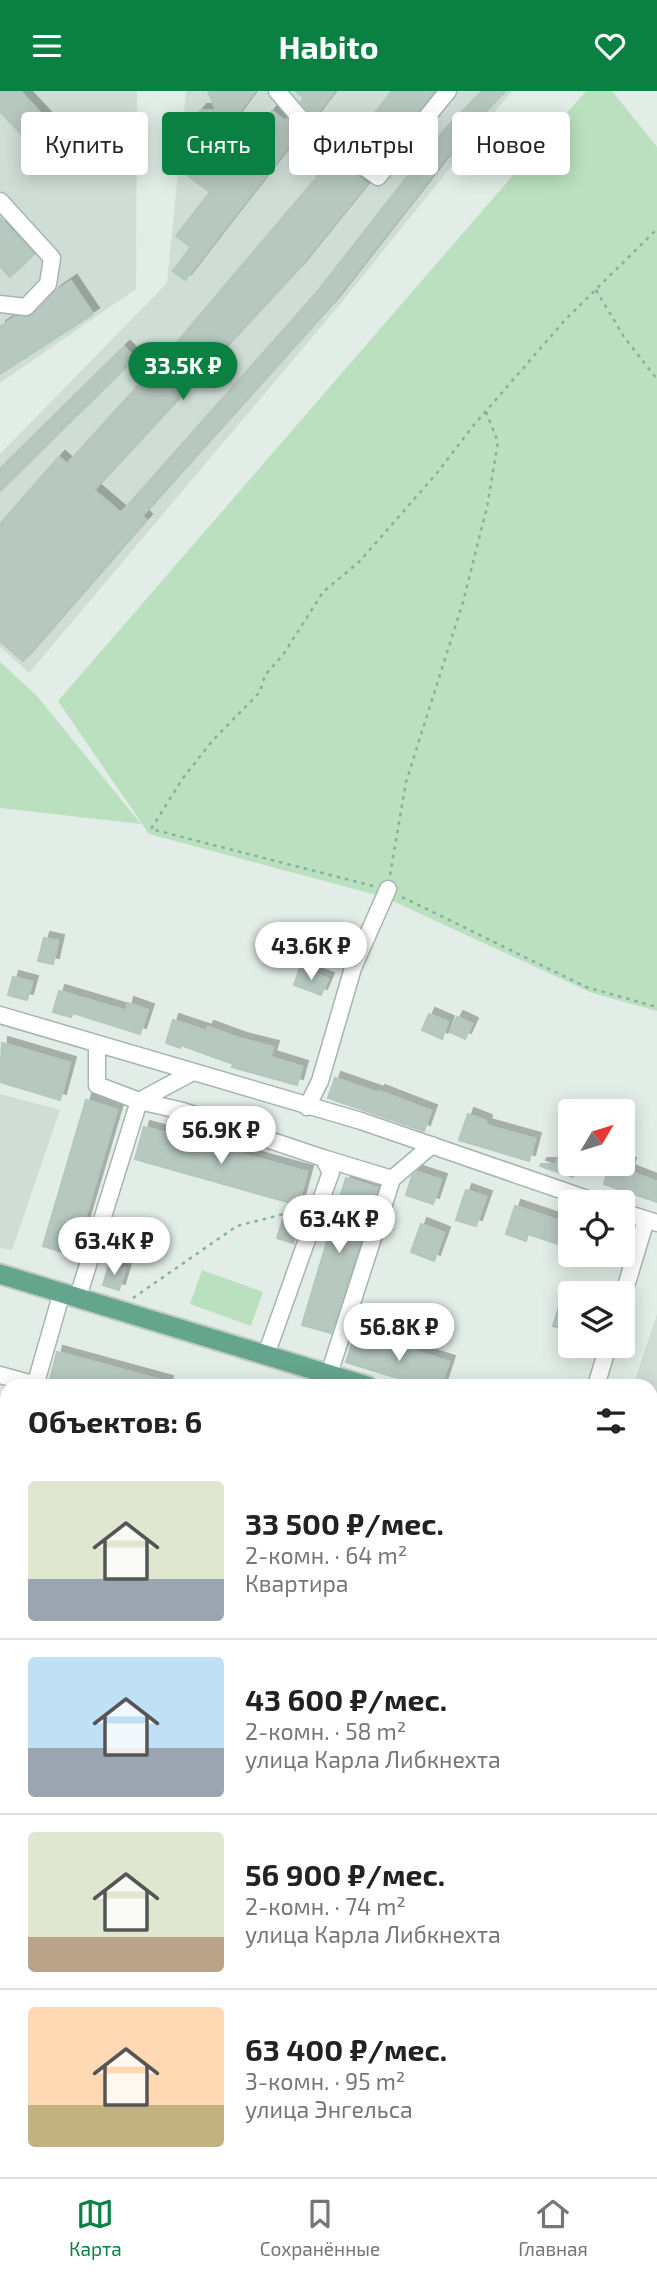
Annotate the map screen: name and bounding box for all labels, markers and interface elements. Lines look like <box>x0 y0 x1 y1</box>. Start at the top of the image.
icon: menu <box>28 27 66 65</box>
text: Habito <box>278 27 379 65</box>
icon: heart <box>591 27 629 65</box>
chip: Купить <box>21 112 148 175</box>
chip: Снять <box>162 112 275 175</box>
chip: Фильтры <box>289 112 438 175</box>
chip: Новое <box>452 112 570 175</box>
pin: 33.5K ₽ <box>118 343 248 402</box>
text: 33.5K ₽ <box>144 351 222 379</box>
pin: 43.6K ₽ <box>246 923 376 982</box>
text: 43.6K ₽ <box>271 931 351 959</box>
north arrow <box>558 1099 635 1176</box>
map controls <box>558 1099 635 1358</box>
pin: 56.9K ₽ <box>156 1107 286 1166</box>
text: 56.9K ₽ <box>182 1115 260 1143</box>
button: locate <box>558 1190 635 1267</box>
pin: 63.4K ₽ <box>274 1195 404 1255</box>
text: 63.4K ₽ <box>299 1204 379 1232</box>
pin: 63.4K ₽ <box>49 1217 179 1277</box>
text: 63.4K ₽ <box>74 1226 154 1254</box>
button: layers <box>558 1281 635 1358</box>
pin: 56.8K ₽ <box>334 1303 464 1363</box>
text: 56.8K ₽ <box>359 1312 439 1340</box>
icon: filters <box>592 1402 630 1440</box>
text: Объектов: 6 <box>28 1403 202 1439</box>
text: 33 500 ₽/мес. <box>245 1505 444 1541</box>
icon: home <box>84 1509 168 1593</box>
text: 2-комн. · 64 m² <box>245 1541 407 1569</box>
text: Квартира <box>245 1569 349 1597</box>
text: 43 600 ₽/мес. <box>245 1681 447 1717</box>
icon: home <box>84 1685 168 1769</box>
text: 2-комн. · 58 m² <box>245 1717 406 1745</box>
text: улица Карла Либкнехта <box>245 1745 501 1773</box>
text: 56 900 ₽/мес. <box>245 1856 445 1892</box>
icon: home <box>84 1860 168 1944</box>
text: 2-комн. · 74 m² <box>245 1892 406 1920</box>
text: улица Карла Либкнехта <box>245 1920 501 1948</box>
text: 63 400 ₽/мес. <box>245 2031 447 2067</box>
icon: home <box>84 2035 168 2119</box>
text: 3-комн. · 95 m² <box>245 2067 405 2095</box>
text: улица Энгельса <box>245 2095 413 2123</box>
tab: Карта <box>69 2195 122 2260</box>
tab: Сохранённые <box>260 2195 380 2260</box>
tab: Главная <box>518 2195 588 2260</box>

